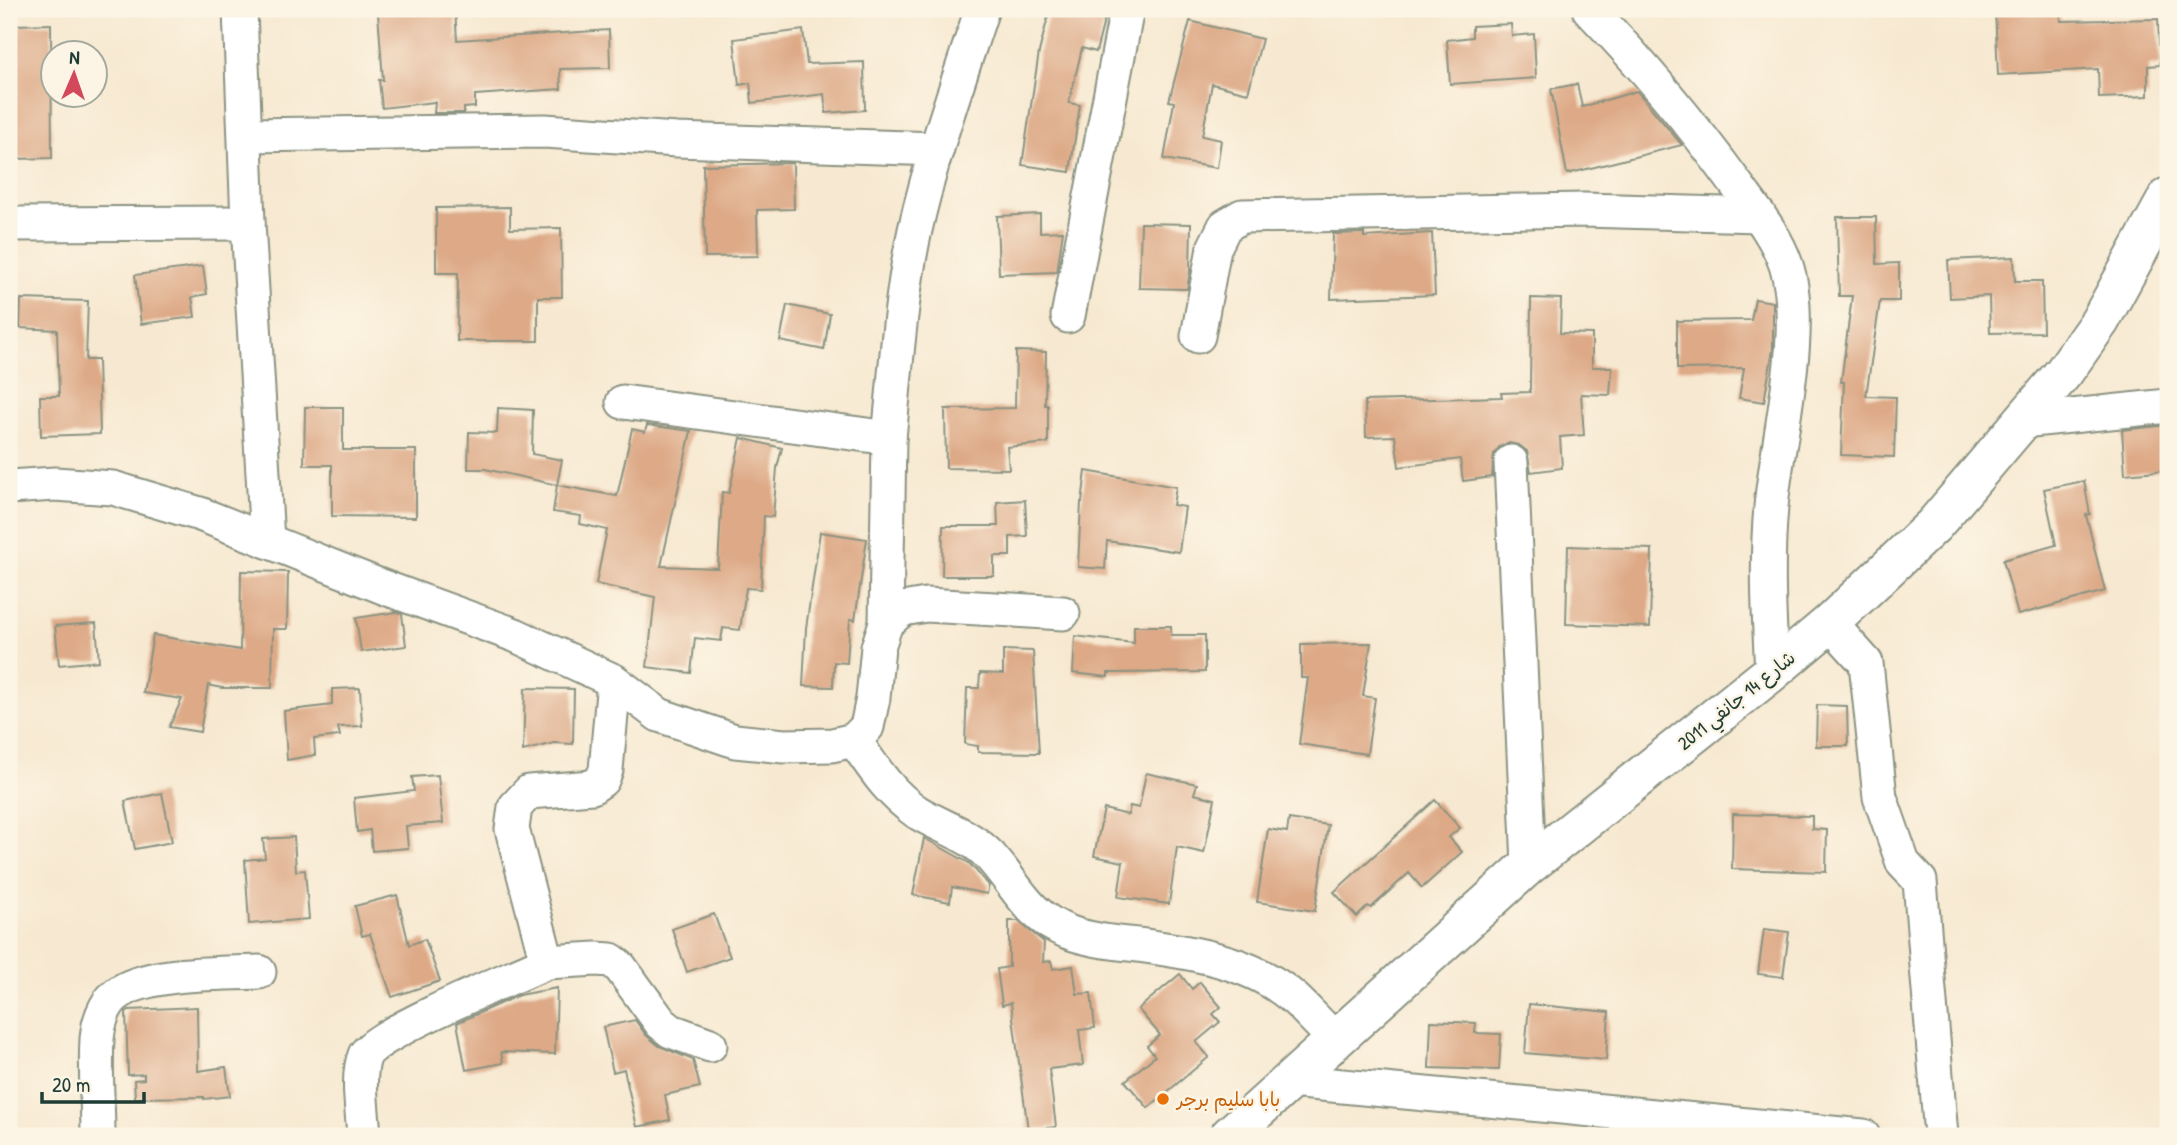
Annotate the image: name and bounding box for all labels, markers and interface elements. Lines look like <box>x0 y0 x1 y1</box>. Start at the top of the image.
north arrow <box>38 38 108 108</box>
text: N <box>69 44 80 70</box>
street label: شارع 14 جانفي 2011 <box>1672 644 1803 759</box>
scale bar <box>42 1061 144 1105</box>
text: 20 m <box>52 1070 90 1099</box>
place label: بابا سليم برجر <box>1175 1086 1280 1114</box>
marker: بابا سليم برجر <box>1155 1091 1171 1107</box>

